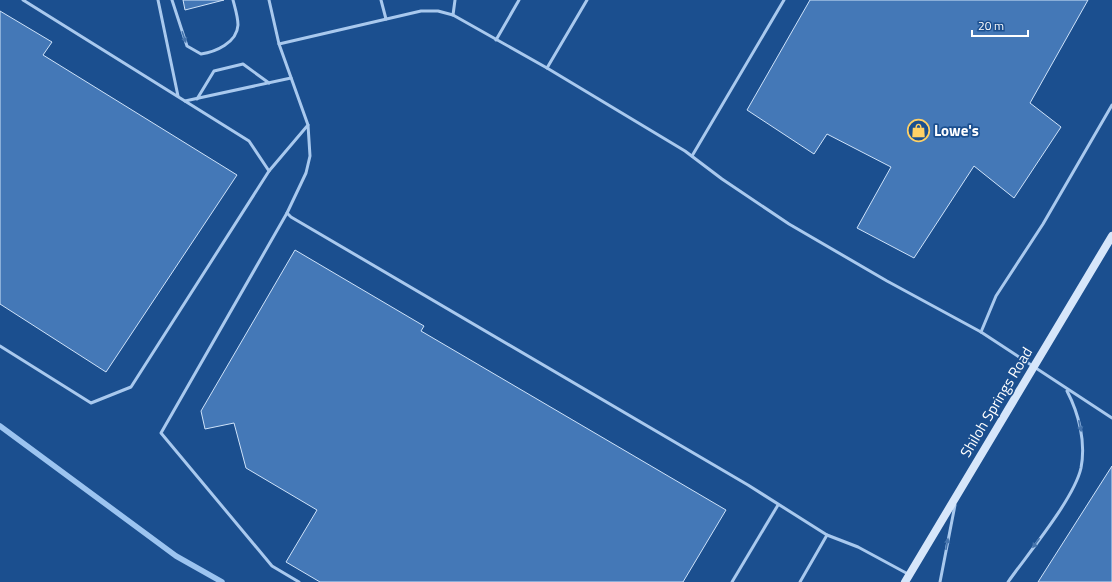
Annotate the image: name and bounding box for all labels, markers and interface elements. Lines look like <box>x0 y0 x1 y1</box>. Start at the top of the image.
scale bar <box>972 12 1028 38</box>
text: 20 m <box>978 16 1004 35</box>
one-way arrow <box>182 31 188 43</box>
shop icon: Lowe's <box>905 117 931 143</box>
place label: Lowe's <box>934 119 979 142</box>
street label: Shiloh Springs Road <box>954 342 1038 462</box>
one-way arrow <box>1077 420 1083 432</box>
one-way arrow <box>1032 537 1040 548</box>
one-way arrow <box>945 538 951 550</box>

